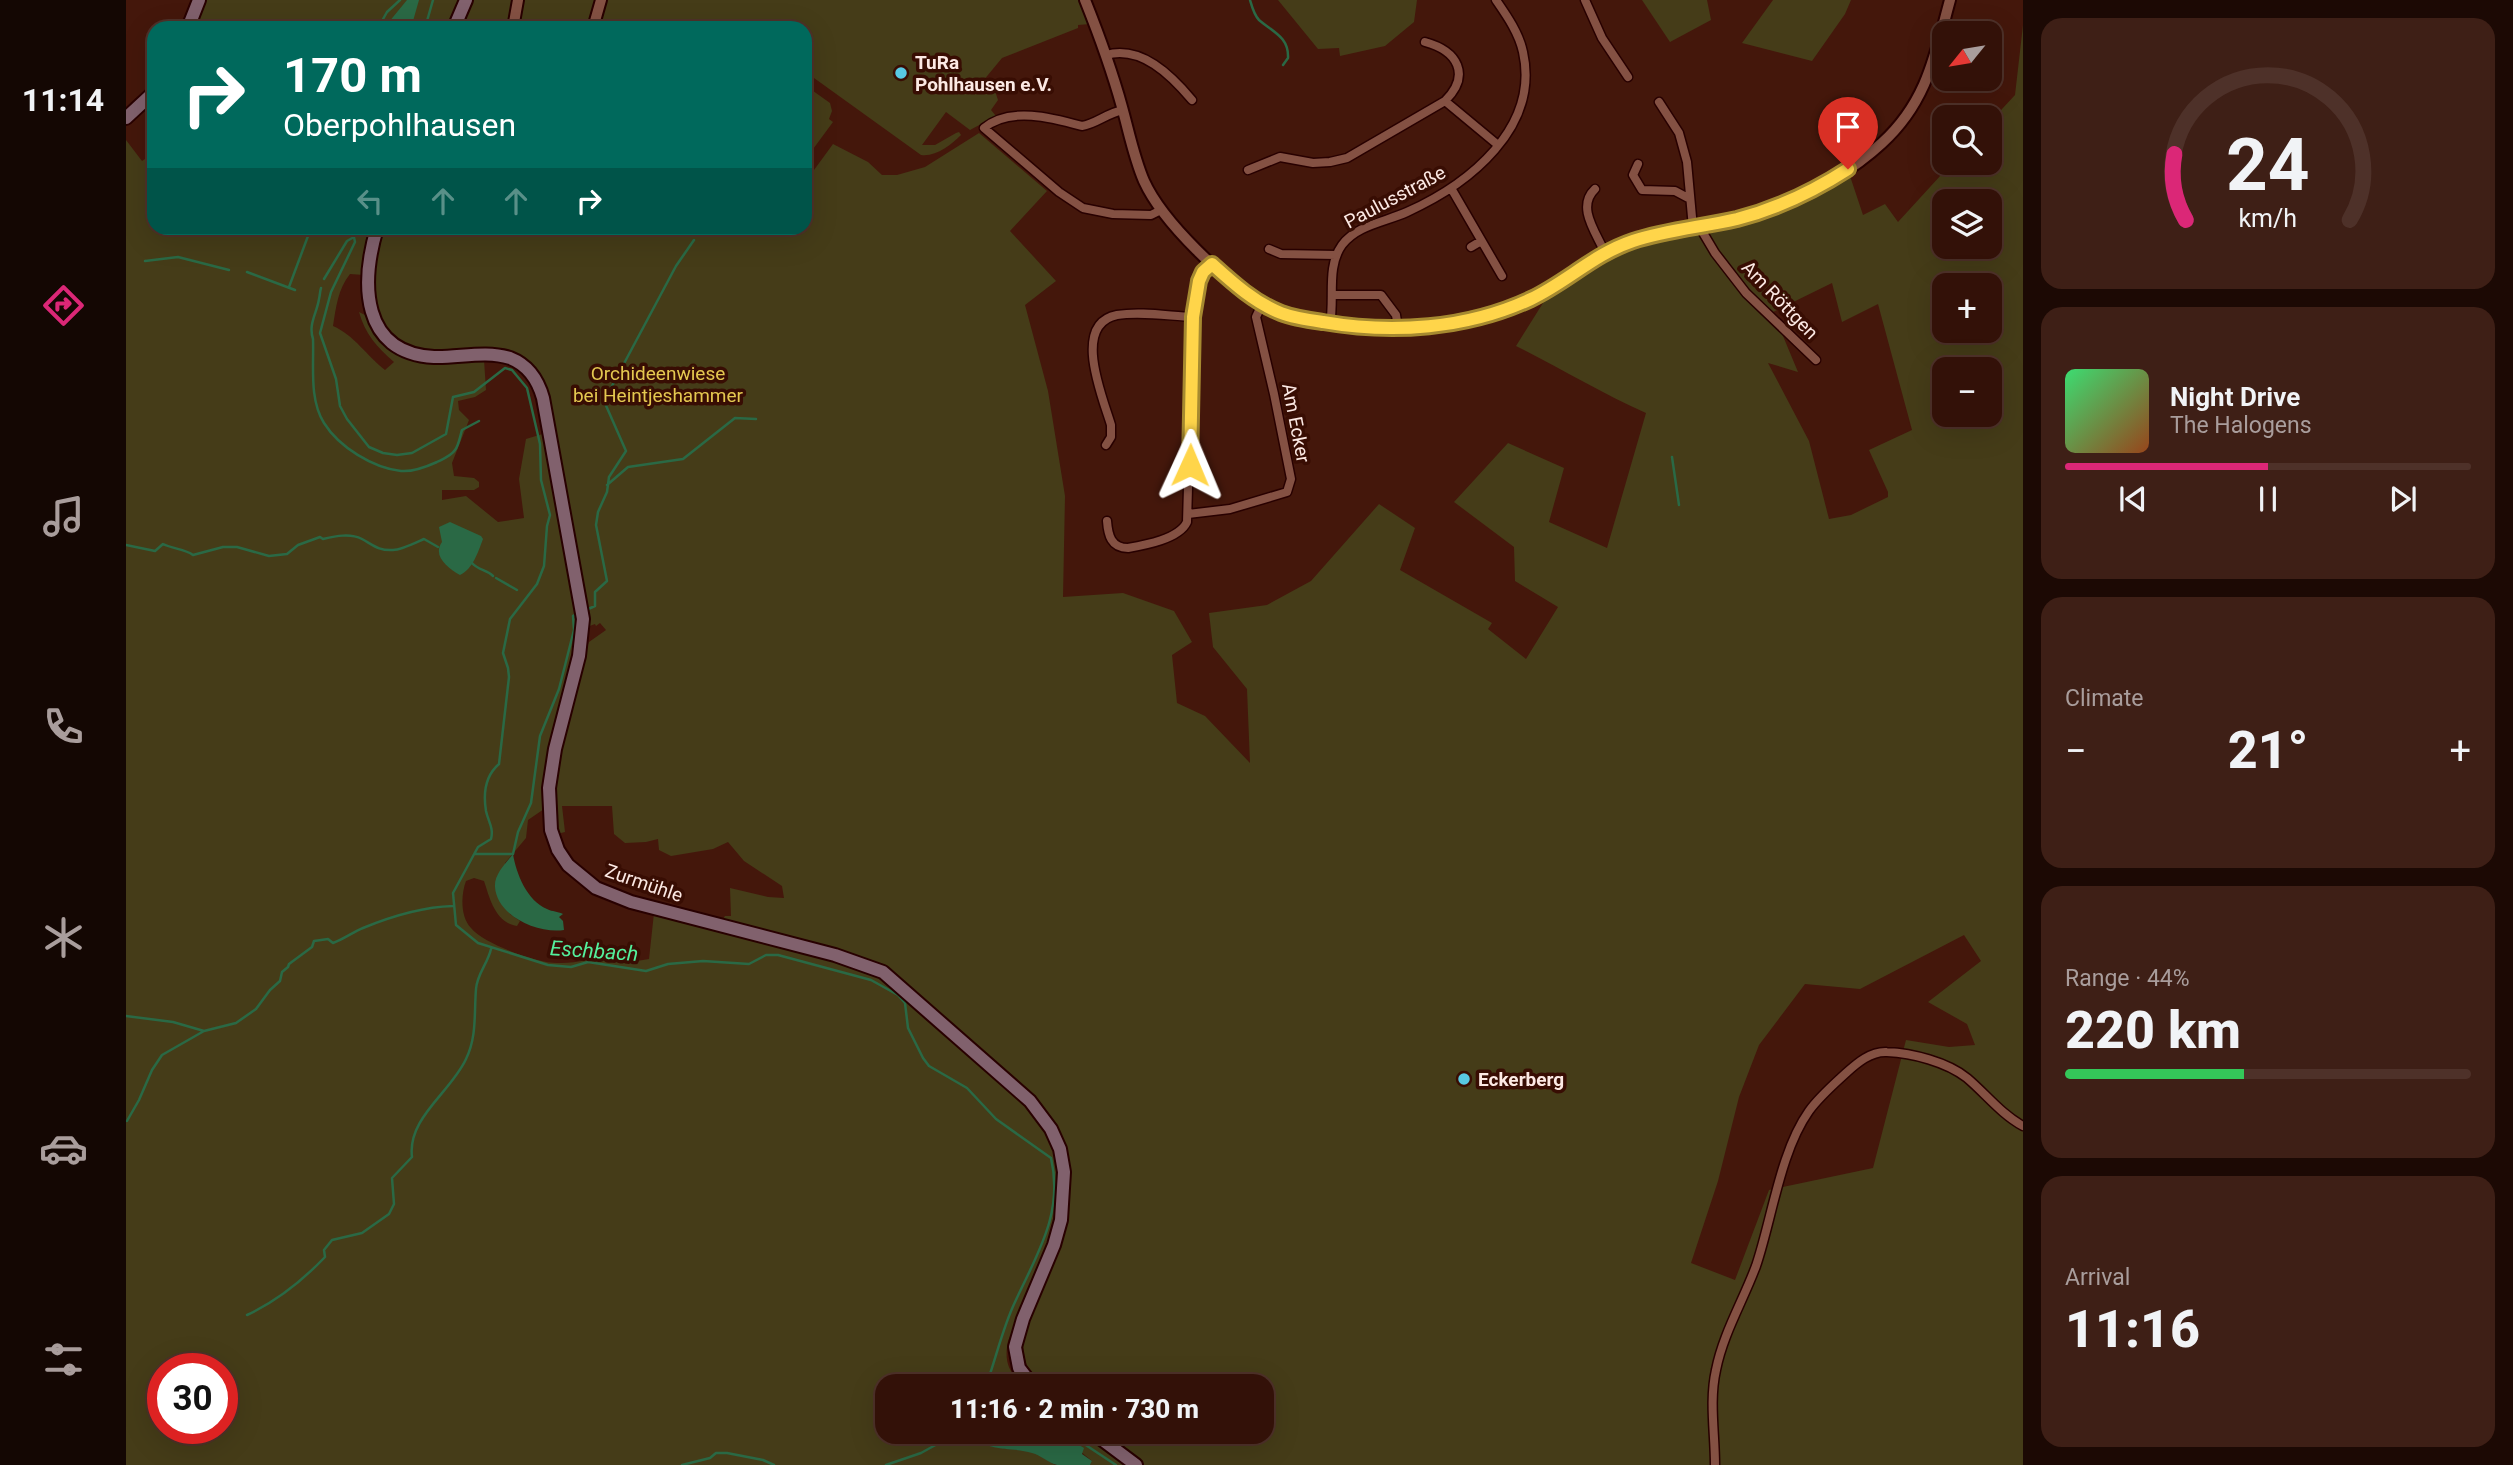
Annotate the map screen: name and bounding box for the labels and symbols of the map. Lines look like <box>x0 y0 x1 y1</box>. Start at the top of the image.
north arrow <box>1932 21 2002 91</box>
place label: TuRa Pohlhausen e.V. <box>915 51 1052 96</box>
marker: TuRa Pohlhausen e.V. <box>893 65 909 81</box>
pin <box>1818 97 1878 169</box>
street label: Paulusstraße <box>1340 161 1450 233</box>
street label: Am Röttgen <box>1737 256 1823 344</box>
park label: Orchideenwiese bei Heintjeshammer <box>573 362 744 407</box>
street label: Am Ecker <box>1277 381 1315 465</box>
position arrow <box>1153 428 1227 502</box>
street label: Zurmühle <box>602 859 686 907</box>
water label: Eschbach <box>549 936 639 966</box>
place label: Eckerberg <box>1478 1068 1564 1091</box>
marker: Eckerberg <box>1456 1071 1472 1087</box>
speed limit sign: 30 <box>147 1353 238 1444</box>

